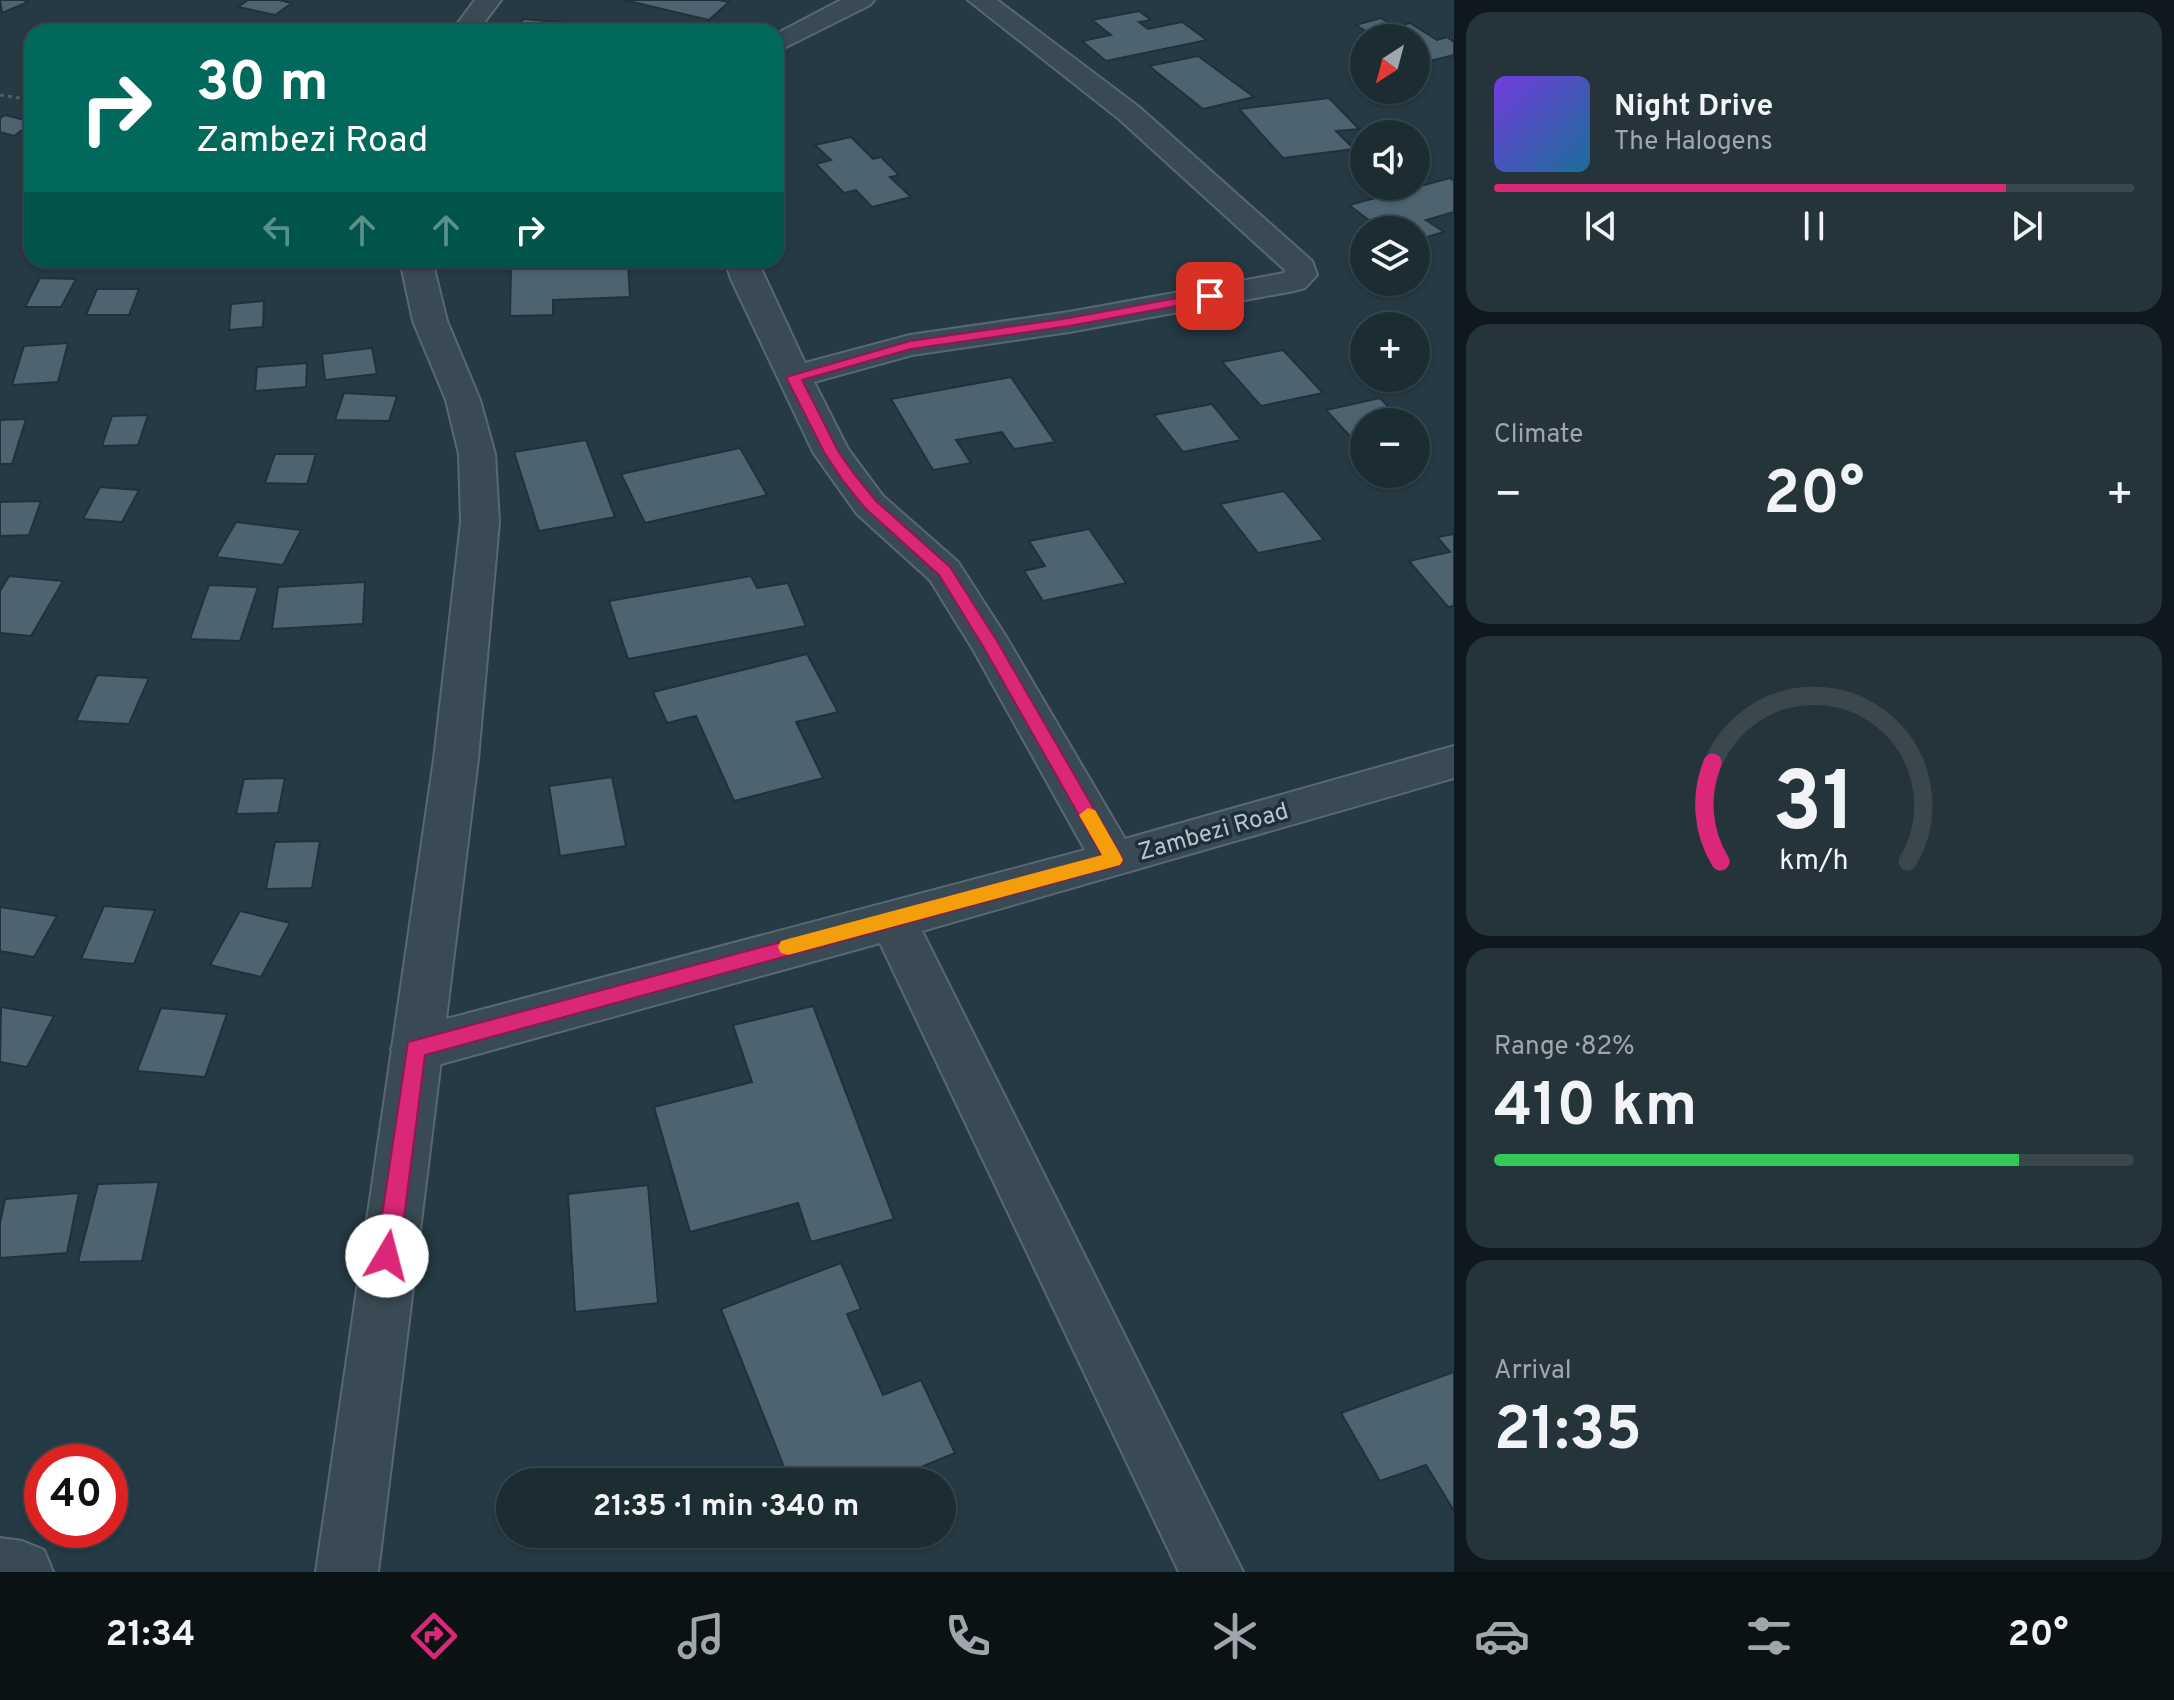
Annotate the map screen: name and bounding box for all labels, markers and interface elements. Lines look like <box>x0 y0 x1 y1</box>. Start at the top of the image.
north arrow <box>1350 24 1430 104</box>
map controls <box>1350 24 1430 488</box>
text: 30 m <box>196 50 329 120</box>
icon: right <box>64 56 168 160</box>
text: Night Drive <box>1614 89 1773 126</box>
text: Zambezi Road <box>196 119 428 165</box>
button: sound <box>1350 120 1430 200</box>
text: The Halogens <box>1614 126 1773 159</box>
icon: previous <box>1579 204 1623 248</box>
icon: pause <box>1792 204 1836 248</box>
icon: next <box>2005 204 2049 248</box>
icon: left <box>256 208 300 252</box>
icon: ahead <box>340 208 384 252</box>
icon: ahead <box>424 208 468 252</box>
icon: right <box>508 208 552 252</box>
button: layers <box>1350 216 1430 296</box>
pin <box>1176 262 1244 330</box>
icon: arrive <box>1188 274 1232 318</box>
button: + <box>1350 312 1430 392</box>
button: − <box>1350 408 1430 488</box>
text: Climate <box>1494 419 1583 452</box>
text: 20° <box>1763 459 1865 535</box>
text: − <box>1494 469 1522 525</box>
text: + <box>2106 469 2134 525</box>
text: 31 <box>1773 755 1855 860</box>
street label: Zambezi Road <box>1135 797 1292 869</box>
text: km/h <box>1779 844 1849 880</box>
text: Range · 82% <box>1494 1031 1635 1064</box>
text: 410 km <box>1494 1071 1697 1147</box>
position arrow <box>345 1214 429 1298</box>
text: Arrival <box>1494 1355 1572 1388</box>
text: 21:35 <box>1494 1395 1642 1471</box>
speed limit sign: 40 <box>24 1444 128 1548</box>
text: 21:35 · 1 min · 340 m <box>593 1489 859 1526</box>
icon: directions <box>406 1608 462 1664</box>
icon: music <box>673 1608 729 1664</box>
icon: phone <box>940 1608 996 1664</box>
icon: climate <box>1207 1608 1263 1664</box>
icon: car <box>1474 1608 1530 1664</box>
icon: filters <box>1741 1608 1797 1664</box>
text: 21:34 <box>105 1613 195 1659</box>
text: 20° <box>2008 1613 2068 1659</box>

